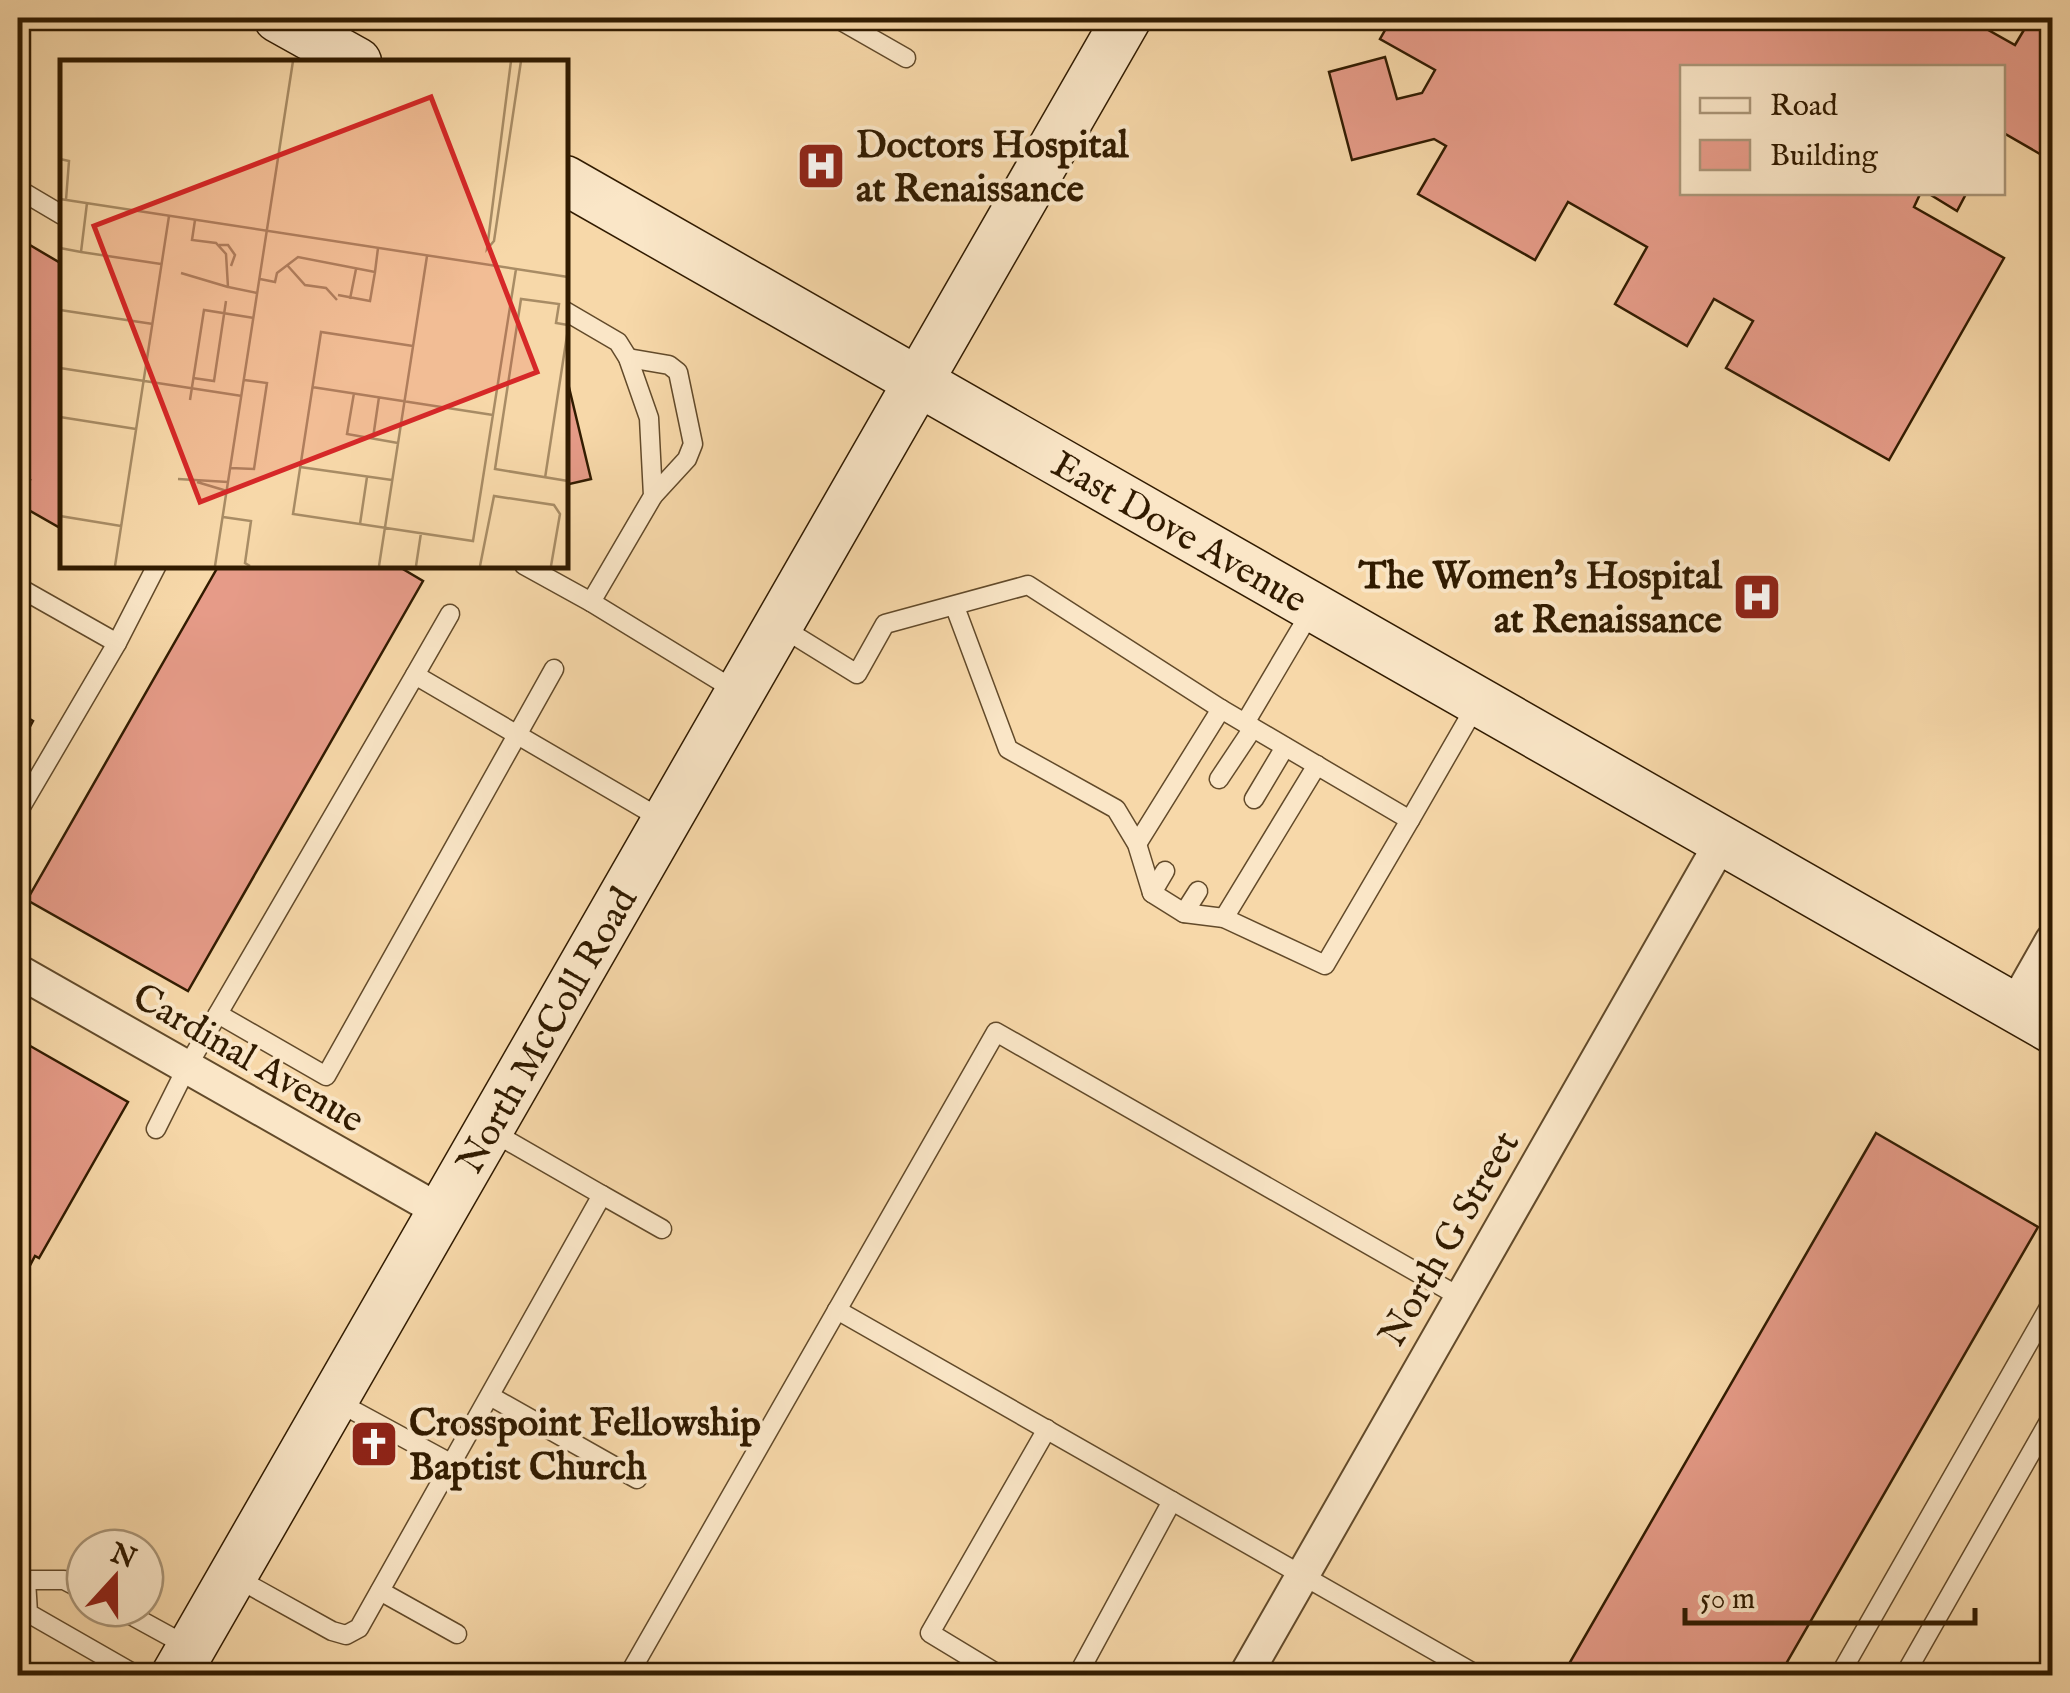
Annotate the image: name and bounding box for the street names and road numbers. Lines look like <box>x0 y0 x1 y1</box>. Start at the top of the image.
street label: East Dove Avenue <box>1042 442 1315 626</box>
street label: North McColl Road <box>448 879 650 1183</box>
street label: Cardinal Avenue <box>123 974 372 1145</box>
street label: North G Street <box>1370 1123 1532 1356</box>

